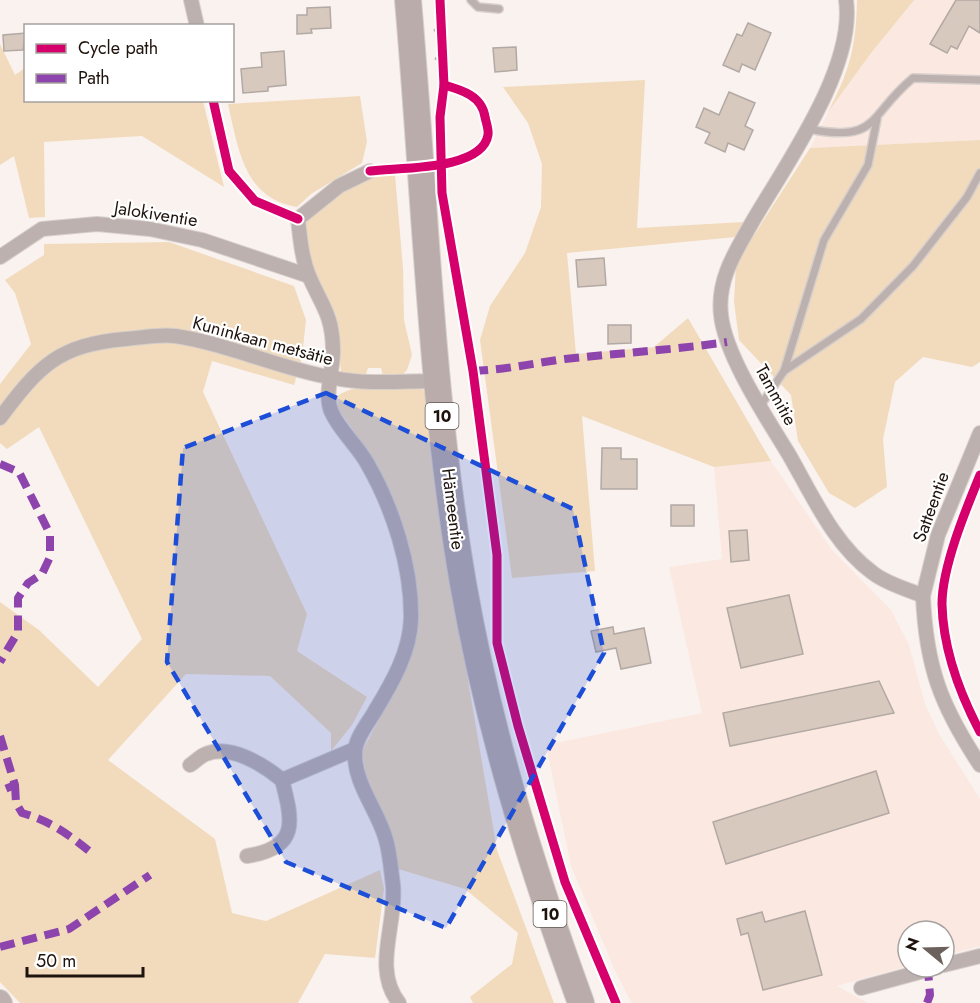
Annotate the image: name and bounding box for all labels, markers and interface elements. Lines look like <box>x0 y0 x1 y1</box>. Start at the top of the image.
legend <box>24 24 234 102</box>
text: Cycle path <box>78 35 158 61</box>
text: Path <box>78 65 110 91</box>
street label: Jalokiventie <box>110 194 200 233</box>
street label: Kuninkaan metsätie <box>190 310 336 372</box>
street label: Tammitie <box>749 360 803 430</box>
road number: 10 <box>426 403 458 429</box>
street label: Hämeentie <box>435 467 471 551</box>
street label: Satteentie <box>906 468 956 546</box>
road number: 10 <box>534 901 566 927</box>
north arrow <box>896 919 956 979</box>
text: N <box>899 935 925 954</box>
scale bar <box>27 940 142 978</box>
text: 50 m <box>36 948 76 974</box>

